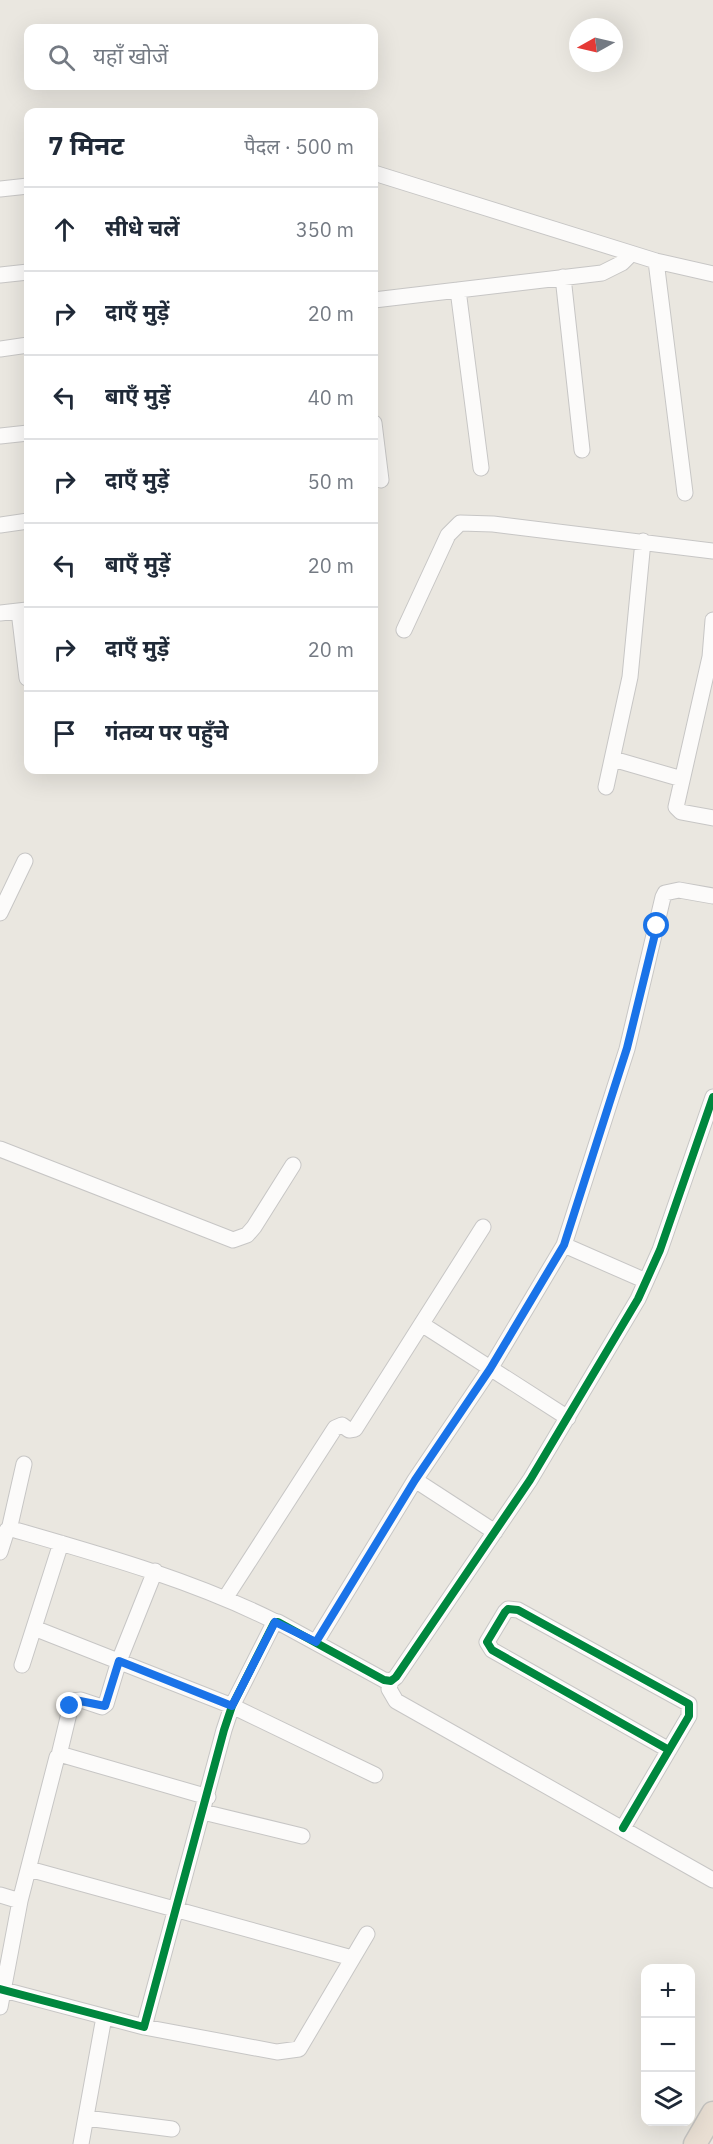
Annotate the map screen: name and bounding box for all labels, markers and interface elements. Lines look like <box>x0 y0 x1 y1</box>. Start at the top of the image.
north arrow <box>569 18 623 72</box>
search box <box>24 24 378 90</box>
icon: search <box>45 41 78 74</box>
text: यहाँ खोजें <box>93 41 168 70</box>
text: 7 मिनट <box>48 128 124 162</box>
text: पैदल · 500 m <box>244 133 354 160</box>
icon: ahead <box>48 213 81 246</box>
text: सीधे चलें <box>105 213 180 242</box>
text: 350 m <box>296 216 354 243</box>
icon: right <box>48 297 81 330</box>
text: दाएँ मुड़ें <box>105 297 169 326</box>
text: 20 m <box>308 300 354 327</box>
icon: left <box>48 381 81 414</box>
text: बाएँ मुड़ें <box>105 381 171 410</box>
text: 40 m <box>308 384 354 411</box>
icon: right <box>48 465 81 498</box>
text: दाएँ मुड़ें <box>105 465 169 494</box>
text: 50 m <box>308 468 354 495</box>
icon: left <box>48 549 81 582</box>
text: बाएँ मुड़ें <box>105 549 171 578</box>
text: 20 m <box>308 552 354 579</box>
icon: right <box>48 633 81 666</box>
text: दाएँ मुड़ें <box>105 633 169 662</box>
text: 20 m <box>308 636 354 663</box>
icon: arrive <box>48 717 81 750</box>
text: गंतव्य पर पहुँचे <box>105 717 229 746</box>
route start <box>643 912 669 938</box>
route end <box>56 1692 82 1718</box>
map controls <box>641 1964 695 2126</box>
button: + <box>641 1964 695 2018</box>
button: − <box>641 2018 695 2072</box>
button: layers <box>641 2072 695 2126</box>

